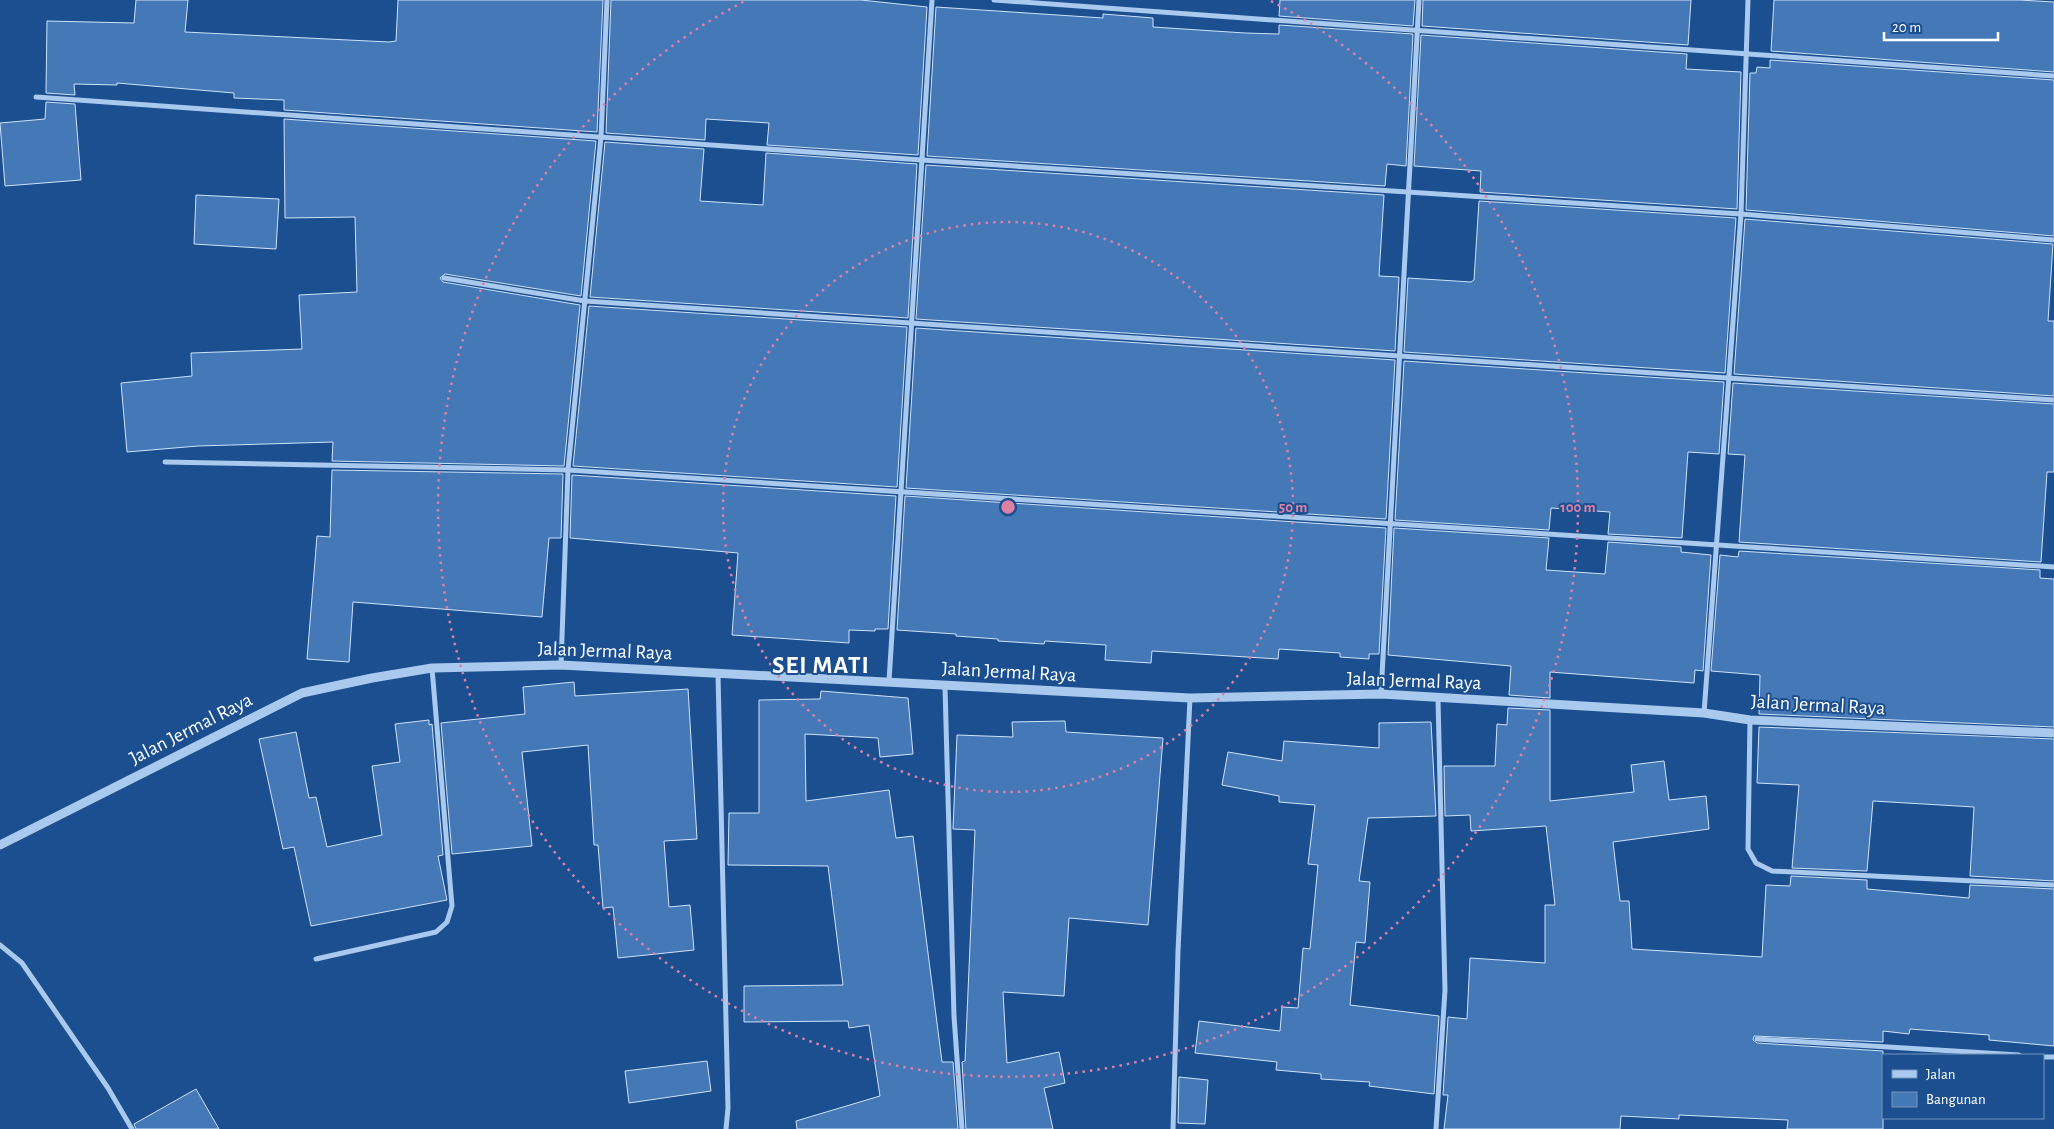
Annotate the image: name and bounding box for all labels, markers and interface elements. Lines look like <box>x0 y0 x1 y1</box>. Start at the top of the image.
scale bar <box>1884 10 1998 42</box>
text: 20 m <box>1892 20 1921 35</box>
centre of rings <box>999 498 1017 516</box>
text: 50 m <box>1279 500 1307 515</box>
text: 100 m <box>1560 500 1596 515</box>
street label: Jalan Jermal Raya <box>537 639 673 663</box>
district label: SEI MATI <box>772 653 870 678</box>
street label: Jalan Jermal Raya <box>941 658 1077 686</box>
street label: Jalan Jermal Raya <box>1346 669 1482 693</box>
street label: Jalan Jermal Raya <box>126 690 256 768</box>
street label: Jalan Jermal Raya <box>1750 691 1886 719</box>
legend <box>1882 1054 2044 1119</box>
text: Jalan <box>1926 1067 1956 1082</box>
text: Bangunan <box>1926 1092 1986 1107</box>

